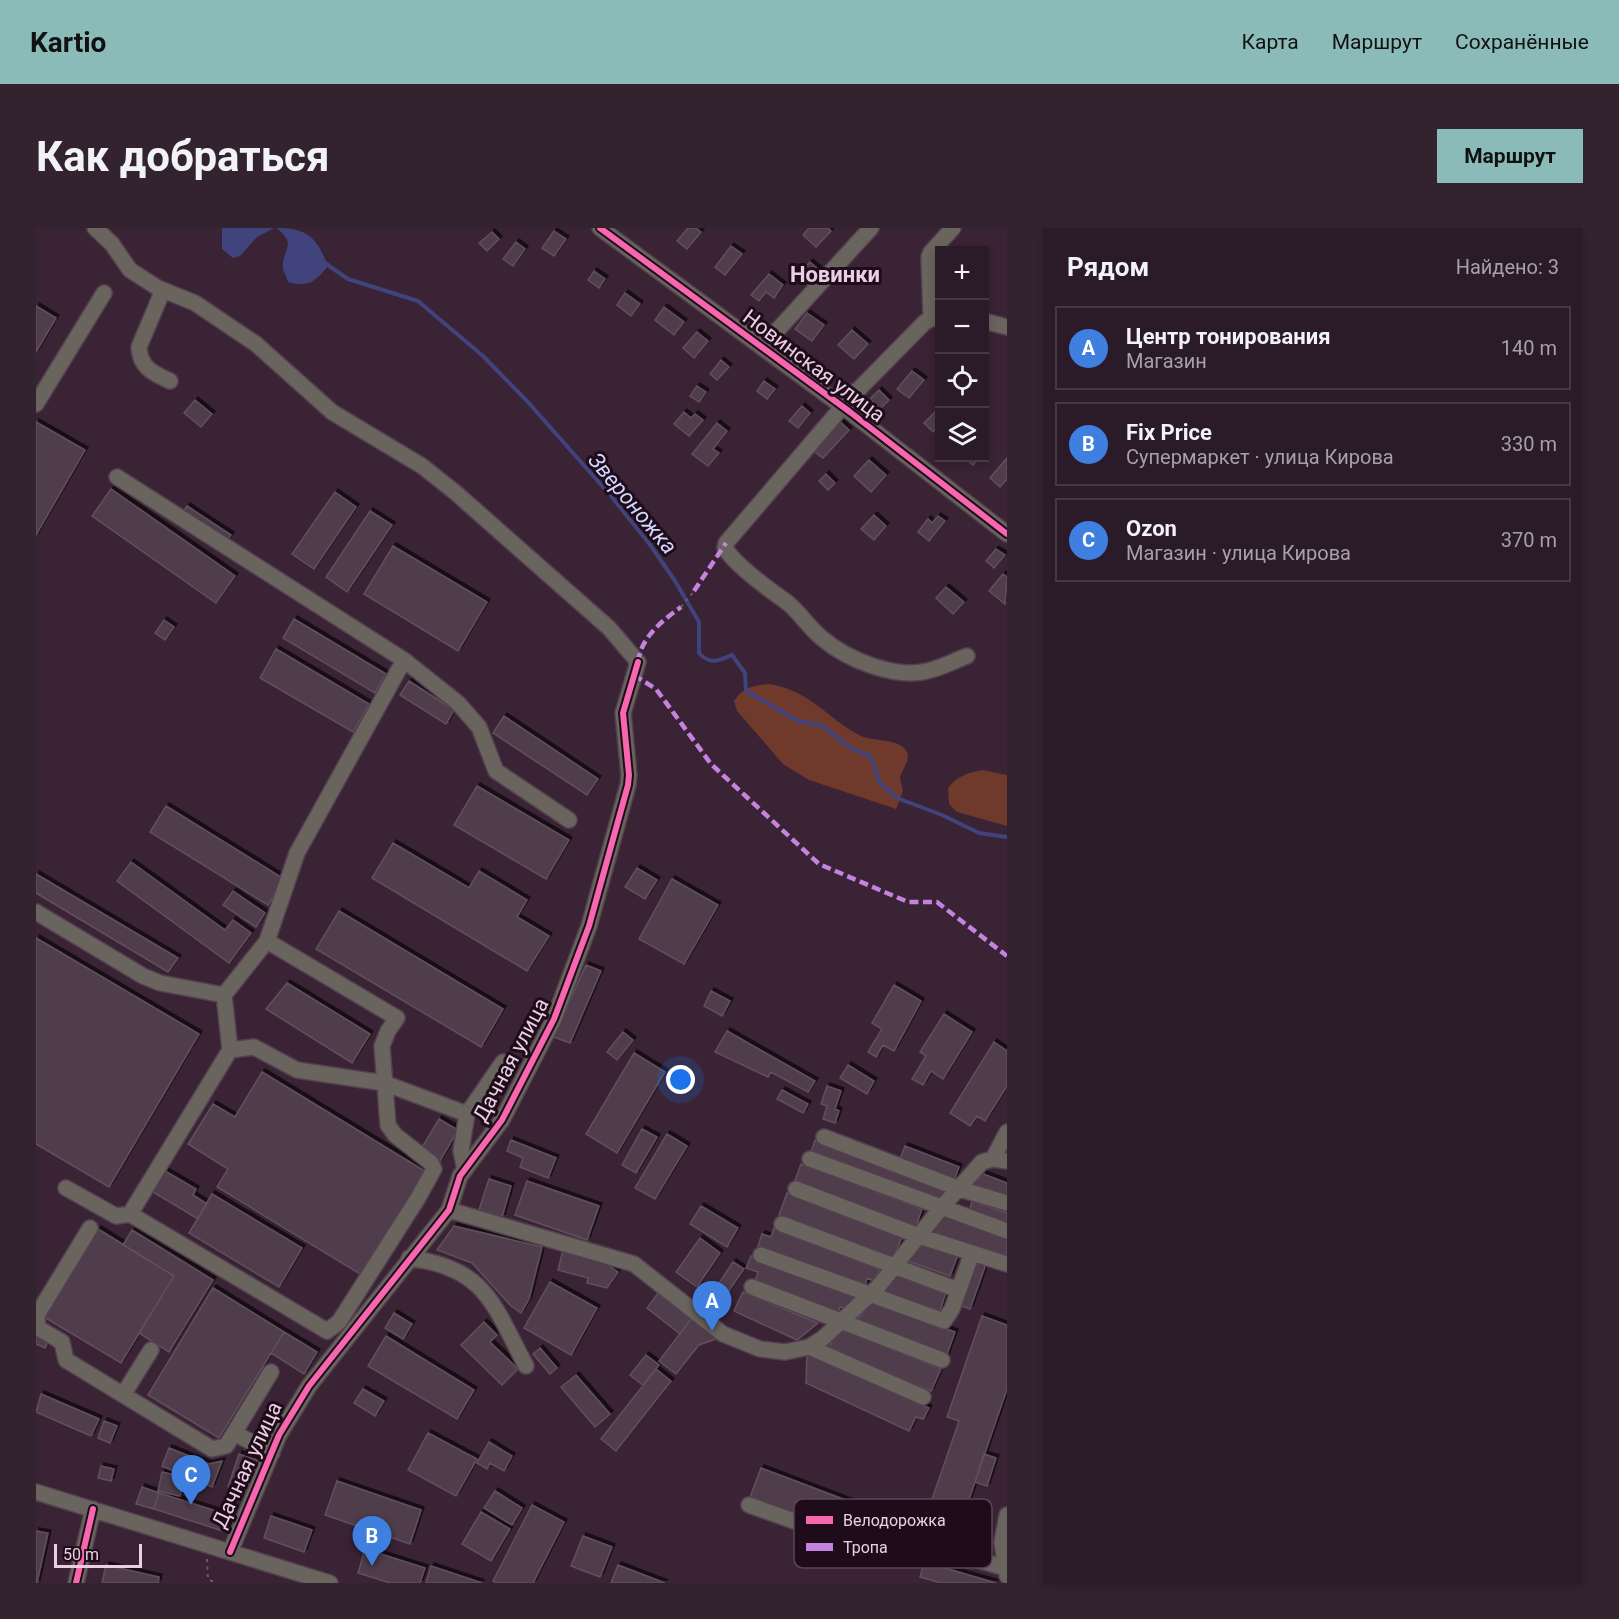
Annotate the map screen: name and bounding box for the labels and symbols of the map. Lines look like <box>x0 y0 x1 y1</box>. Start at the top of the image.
district label: Новинки <box>790 262 880 287</box>
street label: Новинская улица <box>738 305 890 427</box>
water label: Звероножка <box>583 448 682 559</box>
street label: Дачная улица <box>468 994 554 1126</box>
your location <box>666 1065 695 1094</box>
pin: A <box>692 1282 732 1331</box>
street label: Дачная улица <box>207 1398 287 1532</box>
pin: C <box>172 1456 210 1505</box>
legend <box>794 1499 992 1568</box>
text: Велодорожка <box>843 1511 946 1530</box>
pin: B <box>352 1516 392 1566</box>
text: Тропа <box>843 1538 888 1557</box>
scale bar <box>54 1541 142 1568</box>

